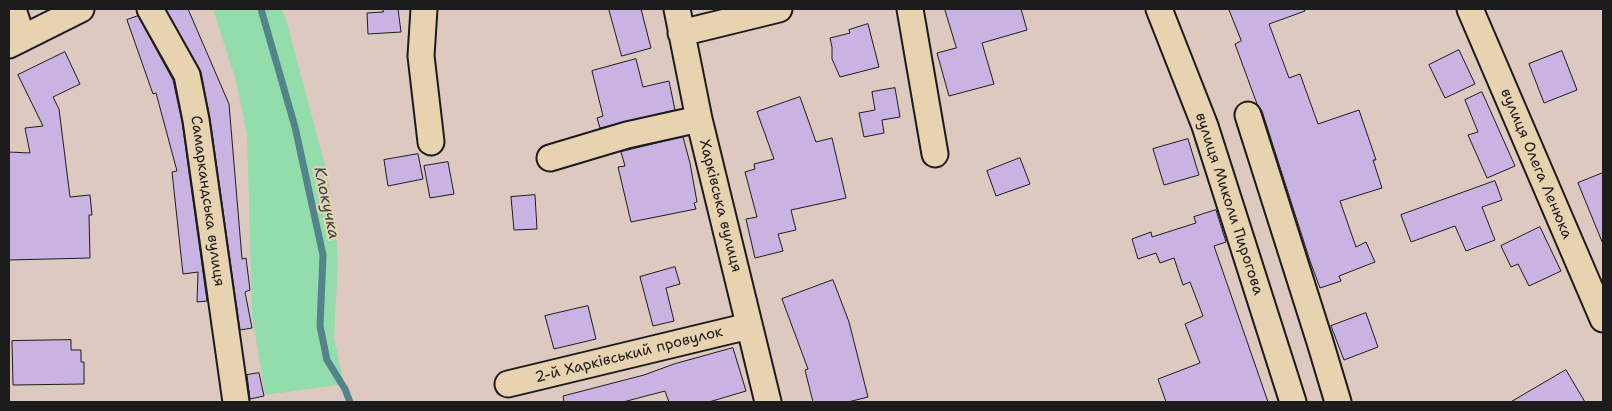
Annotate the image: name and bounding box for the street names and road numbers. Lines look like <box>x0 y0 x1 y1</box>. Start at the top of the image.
street label: вулиця Олега Ленюка <box>1496 86 1576 242</box>
street label: вулиця Миколи Пирогова <box>1191 110 1267 298</box>
street label: Самаркандська вулиця <box>186 114 228 288</box>
street label: Харківська вулиця <box>695 138 745 274</box>
street label: 2-й Харківський провулок <box>533 323 725 387</box>

